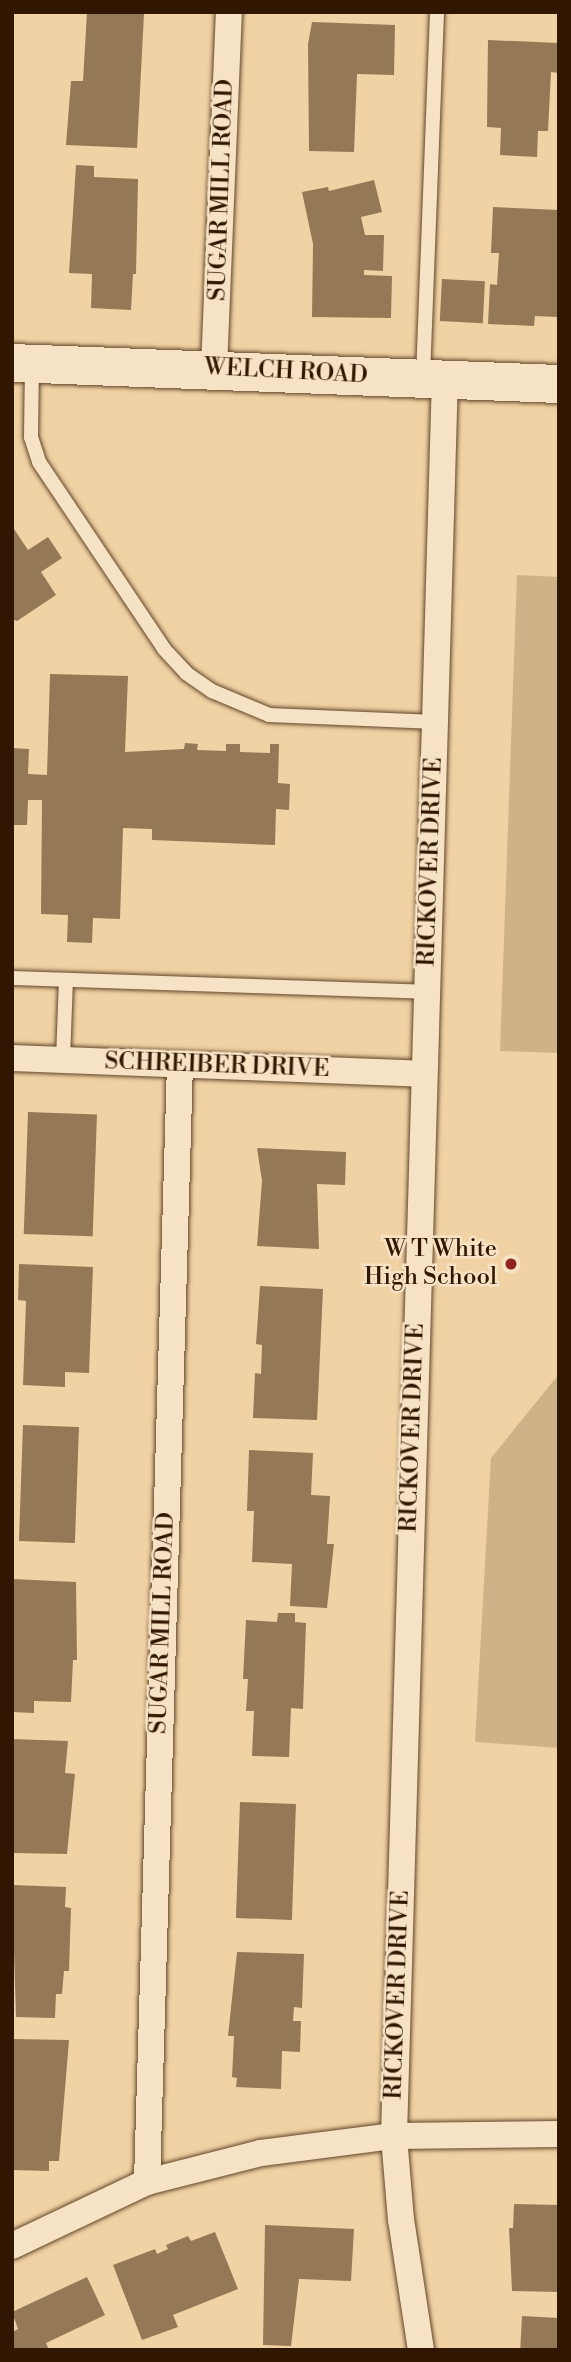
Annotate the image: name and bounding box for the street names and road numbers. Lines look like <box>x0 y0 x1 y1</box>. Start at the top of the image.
street label: SUGAR MILL ROAD <box>204 78 240 302</box>
street label: WELCH ROAD <box>203 353 369 391</box>
street label: RICKOVER DRIVE <box>413 757 449 967</box>
street label: SCHREIBER DRIVE <box>104 1048 330 1084</box>
street label: RICKOVER DRIVE <box>395 1323 431 1533</box>
street label: SUGAR MILL ROAD <box>145 1511 181 1735</box>
street label: RICKOVER DRIVE <box>380 1890 416 2100</box>

